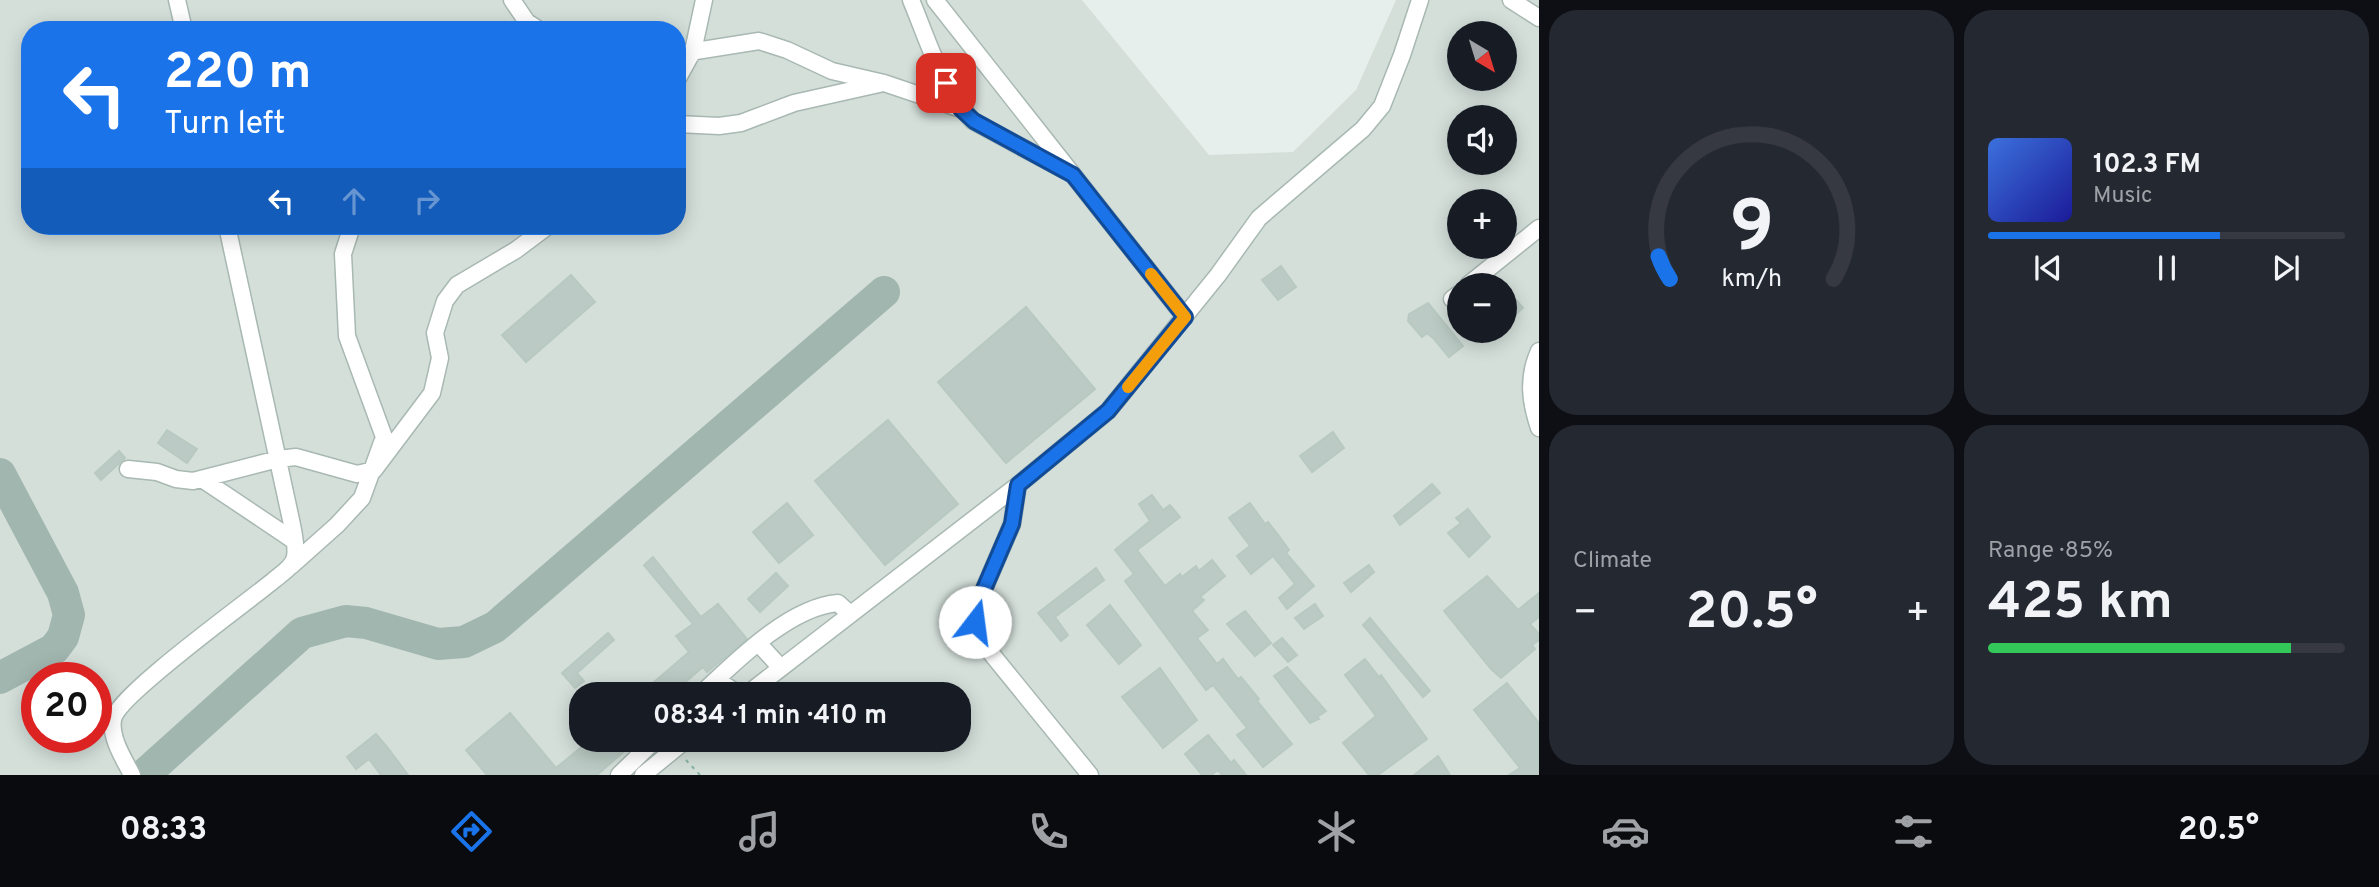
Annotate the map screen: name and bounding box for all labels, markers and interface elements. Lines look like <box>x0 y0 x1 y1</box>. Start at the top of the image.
north arrow <box>1447 21 1517 91</box>
map controls <box>1447 21 1517 343</box>
text: 220 m <box>164 44 311 106</box>
icon: left <box>49 49 140 140</box>
pin <box>916 53 976 113</box>
icon: arrive <box>927 64 965 102</box>
text: Turn left <box>164 105 285 145</box>
button: sound <box>1447 105 1517 175</box>
text: 102.3 FM <box>2093 149 2201 182</box>
icon: left <box>262 182 300 220</box>
icon: ahead <box>335 182 373 220</box>
icon: right <box>408 182 446 220</box>
text: Music <box>2093 182 2153 211</box>
text: 9 <box>1729 185 1774 277</box>
button: + <box>1447 189 1517 259</box>
icon: previous <box>2029 249 2067 287</box>
icon: pause <box>2148 249 2186 287</box>
icon: next <box>2267 249 2305 287</box>
text: km/h <box>1721 264 1782 296</box>
button: − <box>1447 273 1517 343</box>
text: Range · 85% <box>1988 537 2113 566</box>
text: Climate <box>1573 547 1652 576</box>
text: 425 km <box>1988 571 2173 637</box>
text: 20.5° <box>1685 581 1818 647</box>
position arrow <box>938 585 1012 659</box>
text: − <box>1573 590 1598 639</box>
text: + <box>1905 590 1930 639</box>
speed limit sign: 20 <box>21 662 112 753</box>
text: 08:34 · 1 min · 410 m <box>653 700 887 733</box>
icon: directions <box>447 807 496 856</box>
icon: music <box>735 807 784 856</box>
icon: phone <box>1024 807 1073 856</box>
icon: climate <box>1312 807 1361 856</box>
icon: car <box>1601 807 1650 856</box>
icon: filters <box>1889 807 1938 856</box>
text: 08:33 <box>120 811 207 851</box>
text: 20.5° <box>2178 811 2259 851</box>

